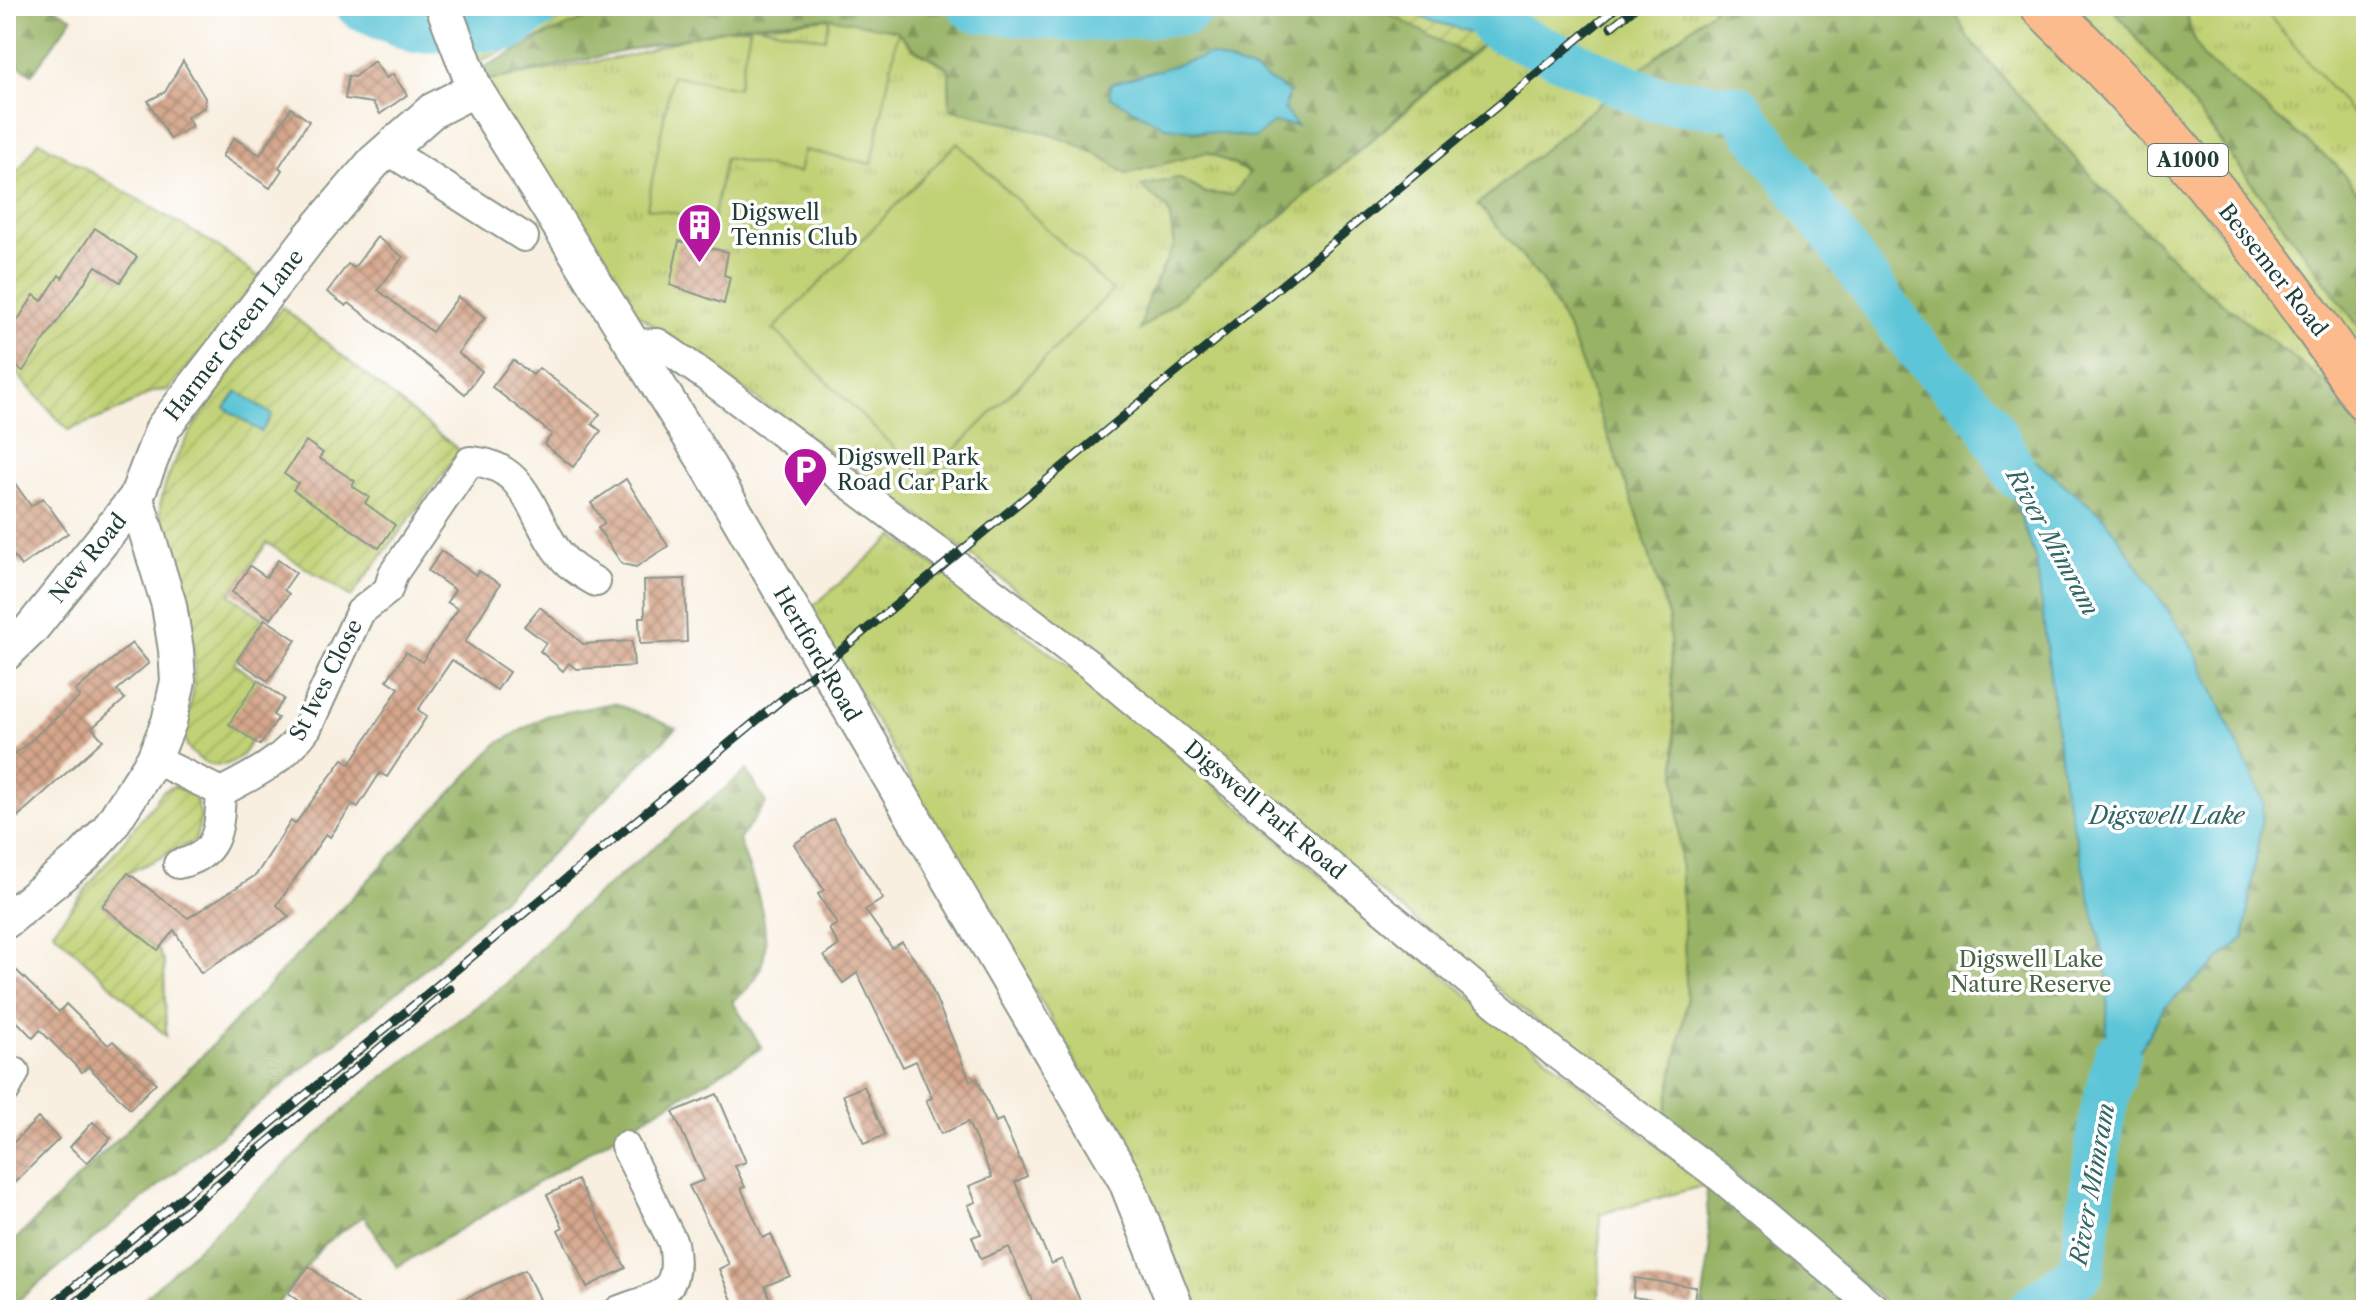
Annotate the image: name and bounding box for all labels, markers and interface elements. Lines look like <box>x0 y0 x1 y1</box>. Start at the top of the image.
road number: A1000 <box>2148 144 2228 176</box>
street label: Bessemer Road <box>2213 198 2333 342</box>
place label: Digswell Tennis Club <box>731 199 858 251</box>
building icon: Digswell Tennis Club <box>676 201 724 264</box>
street label: Harmer Green Lane <box>159 244 309 426</box>
place label: Digswell Park Road Car Park <box>837 444 990 496</box>
parking icon: Digswell Park Road Car Park <box>782 446 830 509</box>
water label: River Mimram <box>2000 462 2105 621</box>
street label: New Road <box>44 508 132 608</box>
street label: Hertford Road <box>767 582 867 726</box>
street label: St Ives Close <box>284 615 368 745</box>
street label: Digswell Park Road <box>1179 735 1351 885</box>
water label: Digswell Lake <box>2087 801 2246 830</box>
park label: Digswell Lake Nature Reserve <box>1951 946 2111 998</box>
water label: River Mimram <box>2063 1101 2120 1269</box>

